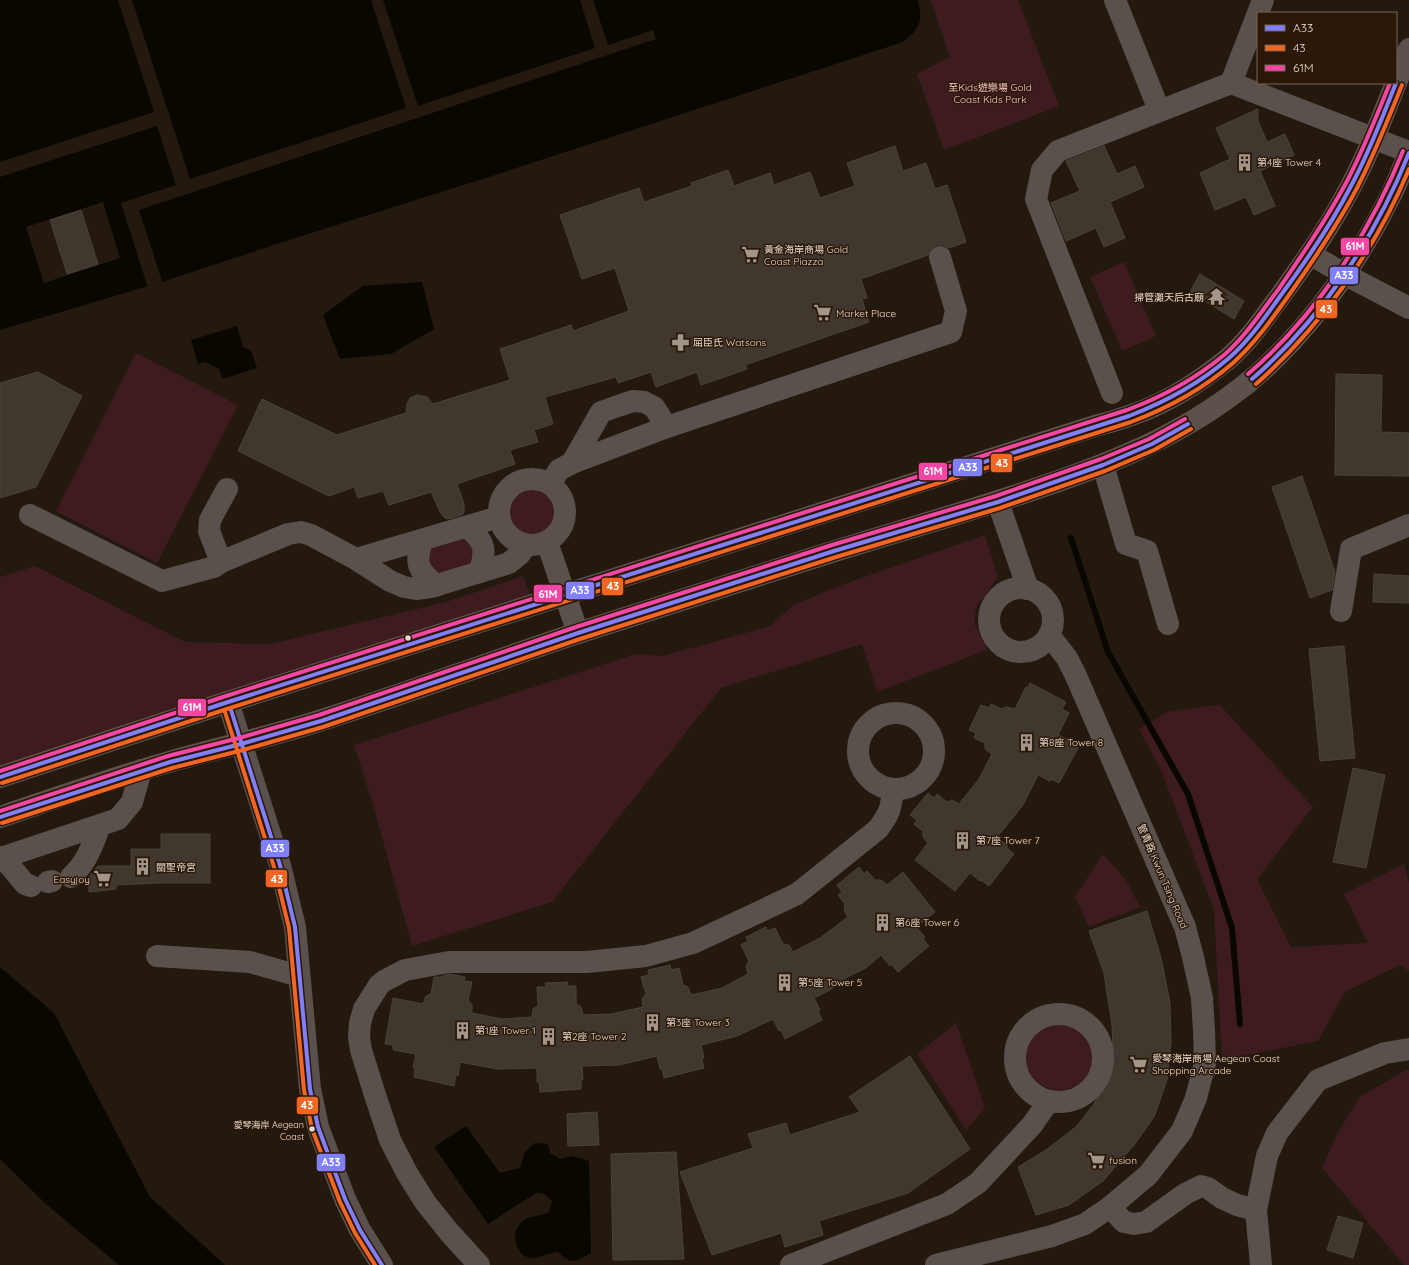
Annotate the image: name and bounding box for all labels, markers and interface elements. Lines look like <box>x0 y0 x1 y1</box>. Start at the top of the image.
legend <box>1257 12 1397 84</box>
text: A33 <box>1293 20 1313 35</box>
text: 43 <box>1293 40 1306 55</box>
text: 61M <box>1293 60 1314 75</box>
park label: 至Kids遊樂場 Gold Coast Kids Park <box>948 81 1032 106</box>
building icon: 第4座 Tower 4 <box>1234 152 1254 172</box>
place label: 第4座 Tower 4 <box>1257 156 1321 169</box>
line badge: 61M <box>1340 237 1370 256</box>
text: 61M <box>1345 239 1365 253</box>
place label: 黃金海岸商場 Gold Coast Piazza <box>764 243 848 268</box>
supermarket icon: 黃金海岸商場 Gold Coast Piazza <box>741 245 761 265</box>
line badge: A33 <box>1329 266 1359 285</box>
text: A33 <box>1335 268 1354 282</box>
temple icon: 掃管灘天后古廟 <box>1207 287 1227 307</box>
place label: 掃管灘天后古廟 <box>1134 291 1204 304</box>
line badge: 43 <box>1315 299 1338 319</box>
text: 43 <box>1320 302 1332 316</box>
supermarket icon: Market Place <box>813 303 833 323</box>
place label: Market Place <box>836 307 897 320</box>
pharmacy icon: 屈臣氏 Watsons <box>670 332 690 352</box>
place label: 屈臣氏 Watsons <box>693 336 766 349</box>
line badge: 43 <box>990 453 1013 473</box>
text: 43 <box>996 456 1008 470</box>
line badge: A33 <box>952 458 983 477</box>
text: A33 <box>959 460 978 474</box>
line badge: 61M <box>918 462 948 481</box>
text: 61M <box>923 464 943 478</box>
line badge: 43 <box>601 577 624 596</box>
text: 43 <box>607 579 619 593</box>
line badge: A33 <box>565 581 595 600</box>
text: A33 <box>571 583 590 597</box>
line badge: 61M <box>533 584 563 603</box>
text: 61M <box>538 587 558 601</box>
unlabelled marker <box>403 633 413 643</box>
line badge: 61M <box>177 698 207 717</box>
text: 61M <box>182 700 202 714</box>
building icon: 第8座 Tower 8 <box>1016 732 1036 752</box>
place label: 第8座 Tower 8 <box>1039 736 1103 749</box>
street label: 管青路 Kwun Tsing Road <box>1135 822 1190 930</box>
building icon: 第7座 Tower 7 <box>953 830 973 850</box>
place label: 第7座 Tower 7 <box>976 834 1040 847</box>
line badge: A33 <box>260 839 290 858</box>
text: A33 <box>266 841 285 855</box>
building icon: 關聖帝宮 <box>133 857 153 877</box>
place label: 關聖帝宮 <box>156 861 196 874</box>
supermarket icon: Easyjoy <box>93 869 113 889</box>
line badge: 43 <box>265 869 288 888</box>
text: 43 <box>271 872 283 886</box>
place label: Easyjoy <box>53 873 90 886</box>
building icon: 第6座 Tower 6 <box>872 912 892 932</box>
place label: 第6座 Tower 6 <box>895 916 960 929</box>
building icon: 第5座 Tower 5 <box>775 972 795 992</box>
place label: 第5座 Tower 5 <box>798 976 862 989</box>
building icon: 第3座 Tower 3 <box>643 1012 663 1032</box>
place label: 第3座 Tower 3 <box>666 1016 730 1029</box>
building icon: 第1座 Tower 1 <box>452 1020 472 1040</box>
place label: 第1座 Tower 1 <box>475 1024 536 1037</box>
building icon: 第2座 Tower 2 <box>539 1026 559 1046</box>
place label: 第2座 Tower 2 <box>562 1030 627 1043</box>
place label: 愛琴海岸商場 Aegean Coast Shopping Arcade <box>1152 1052 1280 1077</box>
supermarket icon: 愛琴海岸商場 Aegean Coast Shopping Arcade <box>1129 1054 1149 1074</box>
line badge: 43 <box>296 1096 319 1115</box>
text: 43 <box>301 1098 313 1112</box>
place label: 愛琴海岸 Aegean Coast <box>233 1119 304 1142</box>
marker: 愛琴海岸 Aegean Coast <box>307 1124 317 1134</box>
supermarket icon: fusion <box>1086 1150 1106 1170</box>
line badge: A33 <box>316 1153 346 1172</box>
place label: fusion <box>1109 1154 1137 1167</box>
text: A33 <box>322 1155 341 1169</box>

